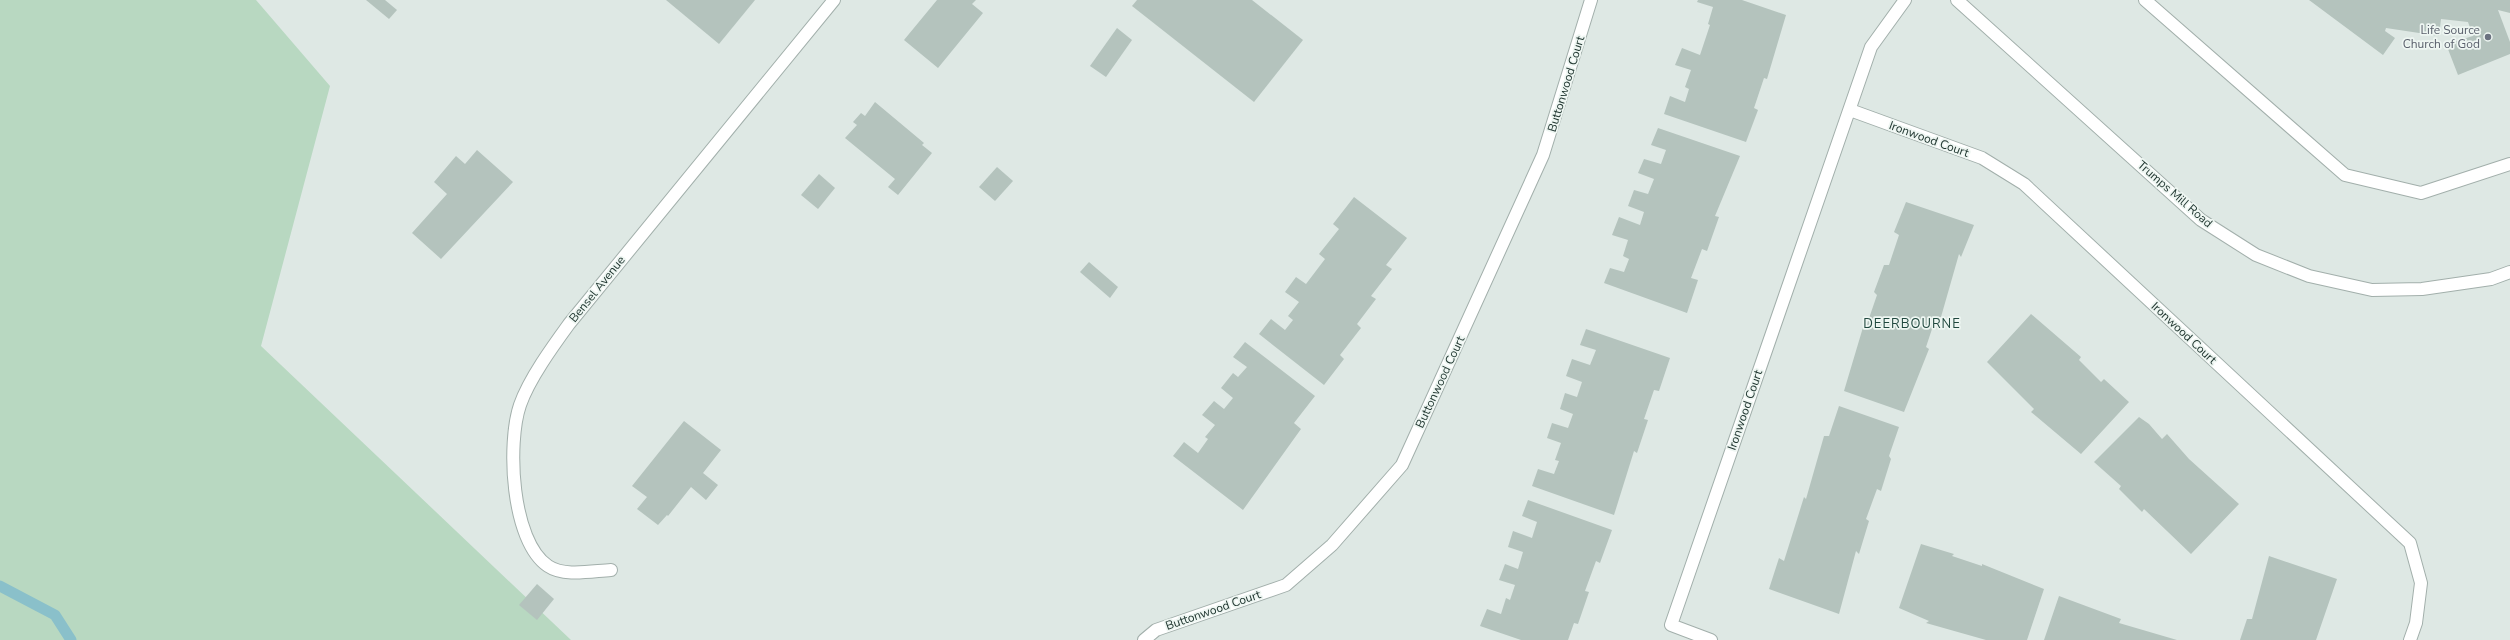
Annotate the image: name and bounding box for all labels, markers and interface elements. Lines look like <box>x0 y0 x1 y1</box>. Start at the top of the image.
place label: Life Source Church of God <box>2403 22 2480 52</box>
marker: Life Source Church of God <box>2483 32 2493 42</box>
street label: Buttonwood Court <box>1544 33 1588 134</box>
street label: Ironwood Court <box>1887 117 1972 161</box>
street label: Trumps Mill Road <box>2134 157 2216 231</box>
street label: Bensel Avenue <box>565 253 629 325</box>
street label: Ironwood Court <box>2148 298 2221 368</box>
district label: DEERBOURNE <box>1863 315 1961 333</box>
street label: Buttonwood Court <box>1412 333 1469 431</box>
street label: Ironwood Court <box>1724 367 1767 452</box>
street label: Buttonwood Court <box>1163 586 1264 634</box>

